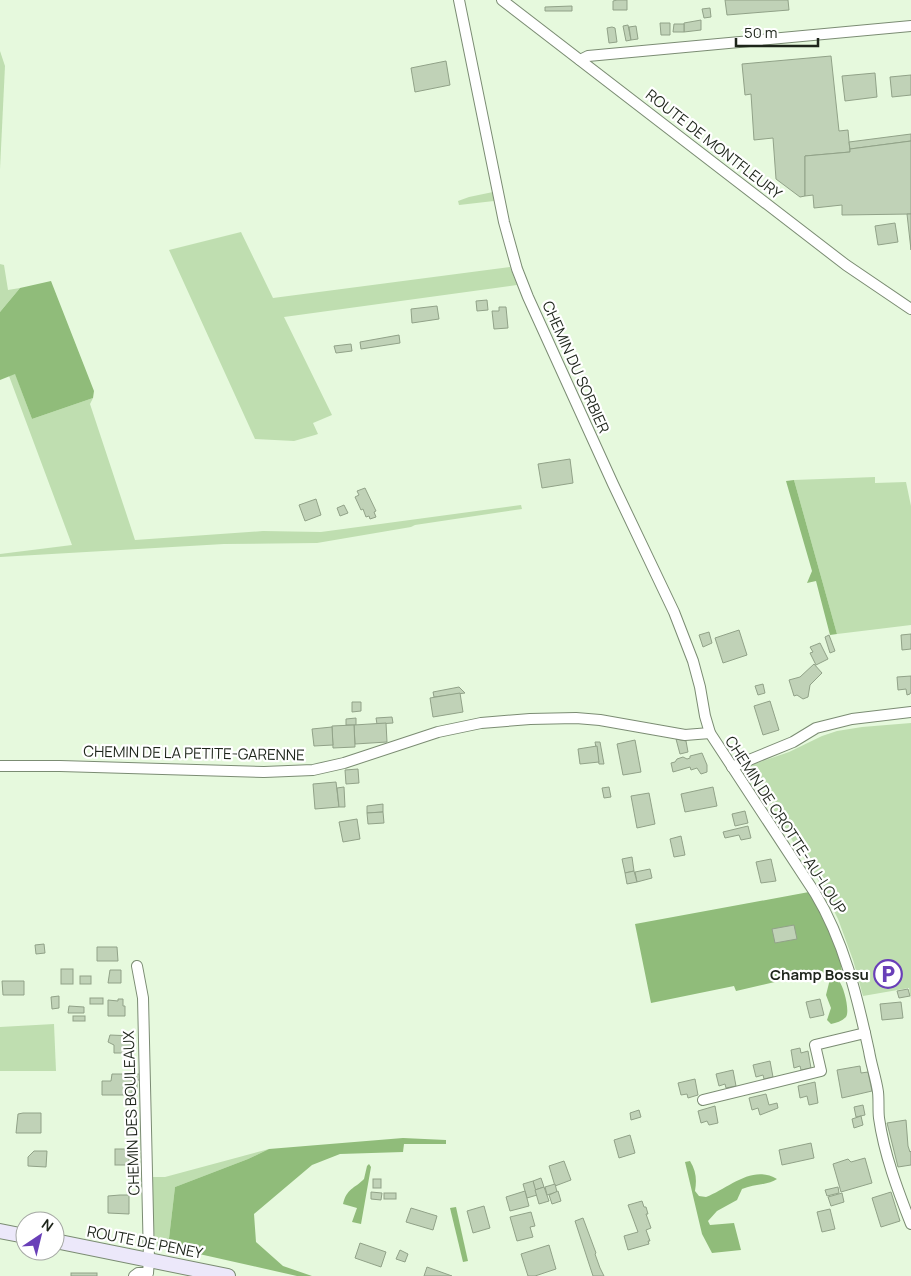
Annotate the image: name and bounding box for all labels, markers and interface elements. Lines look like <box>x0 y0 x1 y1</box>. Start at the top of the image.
scale bar <box>736 15 818 47</box>
text: 50 m <box>744 22 778 43</box>
street label: ROUTE DE MONTFLEURY <box>642 84 787 204</box>
street label: CHEMIN DU SORBIER <box>537 298 615 436</box>
street label: CHEMIN DE CROTTE-AU-LOUP <box>720 732 852 918</box>
street label: CHEMIN DE LA PETITE-GARENNE <box>83 741 305 765</box>
parking icon: Champ Bossu <box>873 959 903 989</box>
place label: Champ Bossu <box>770 964 869 985</box>
street label: CHEMIN DES BOULEAUX <box>118 1030 144 1196</box>
north arrow <box>15 1211 65 1261</box>
text: N <box>38 1214 57 1236</box>
street label: ROUTE DE PENEY <box>85 1220 205 1264</box>

